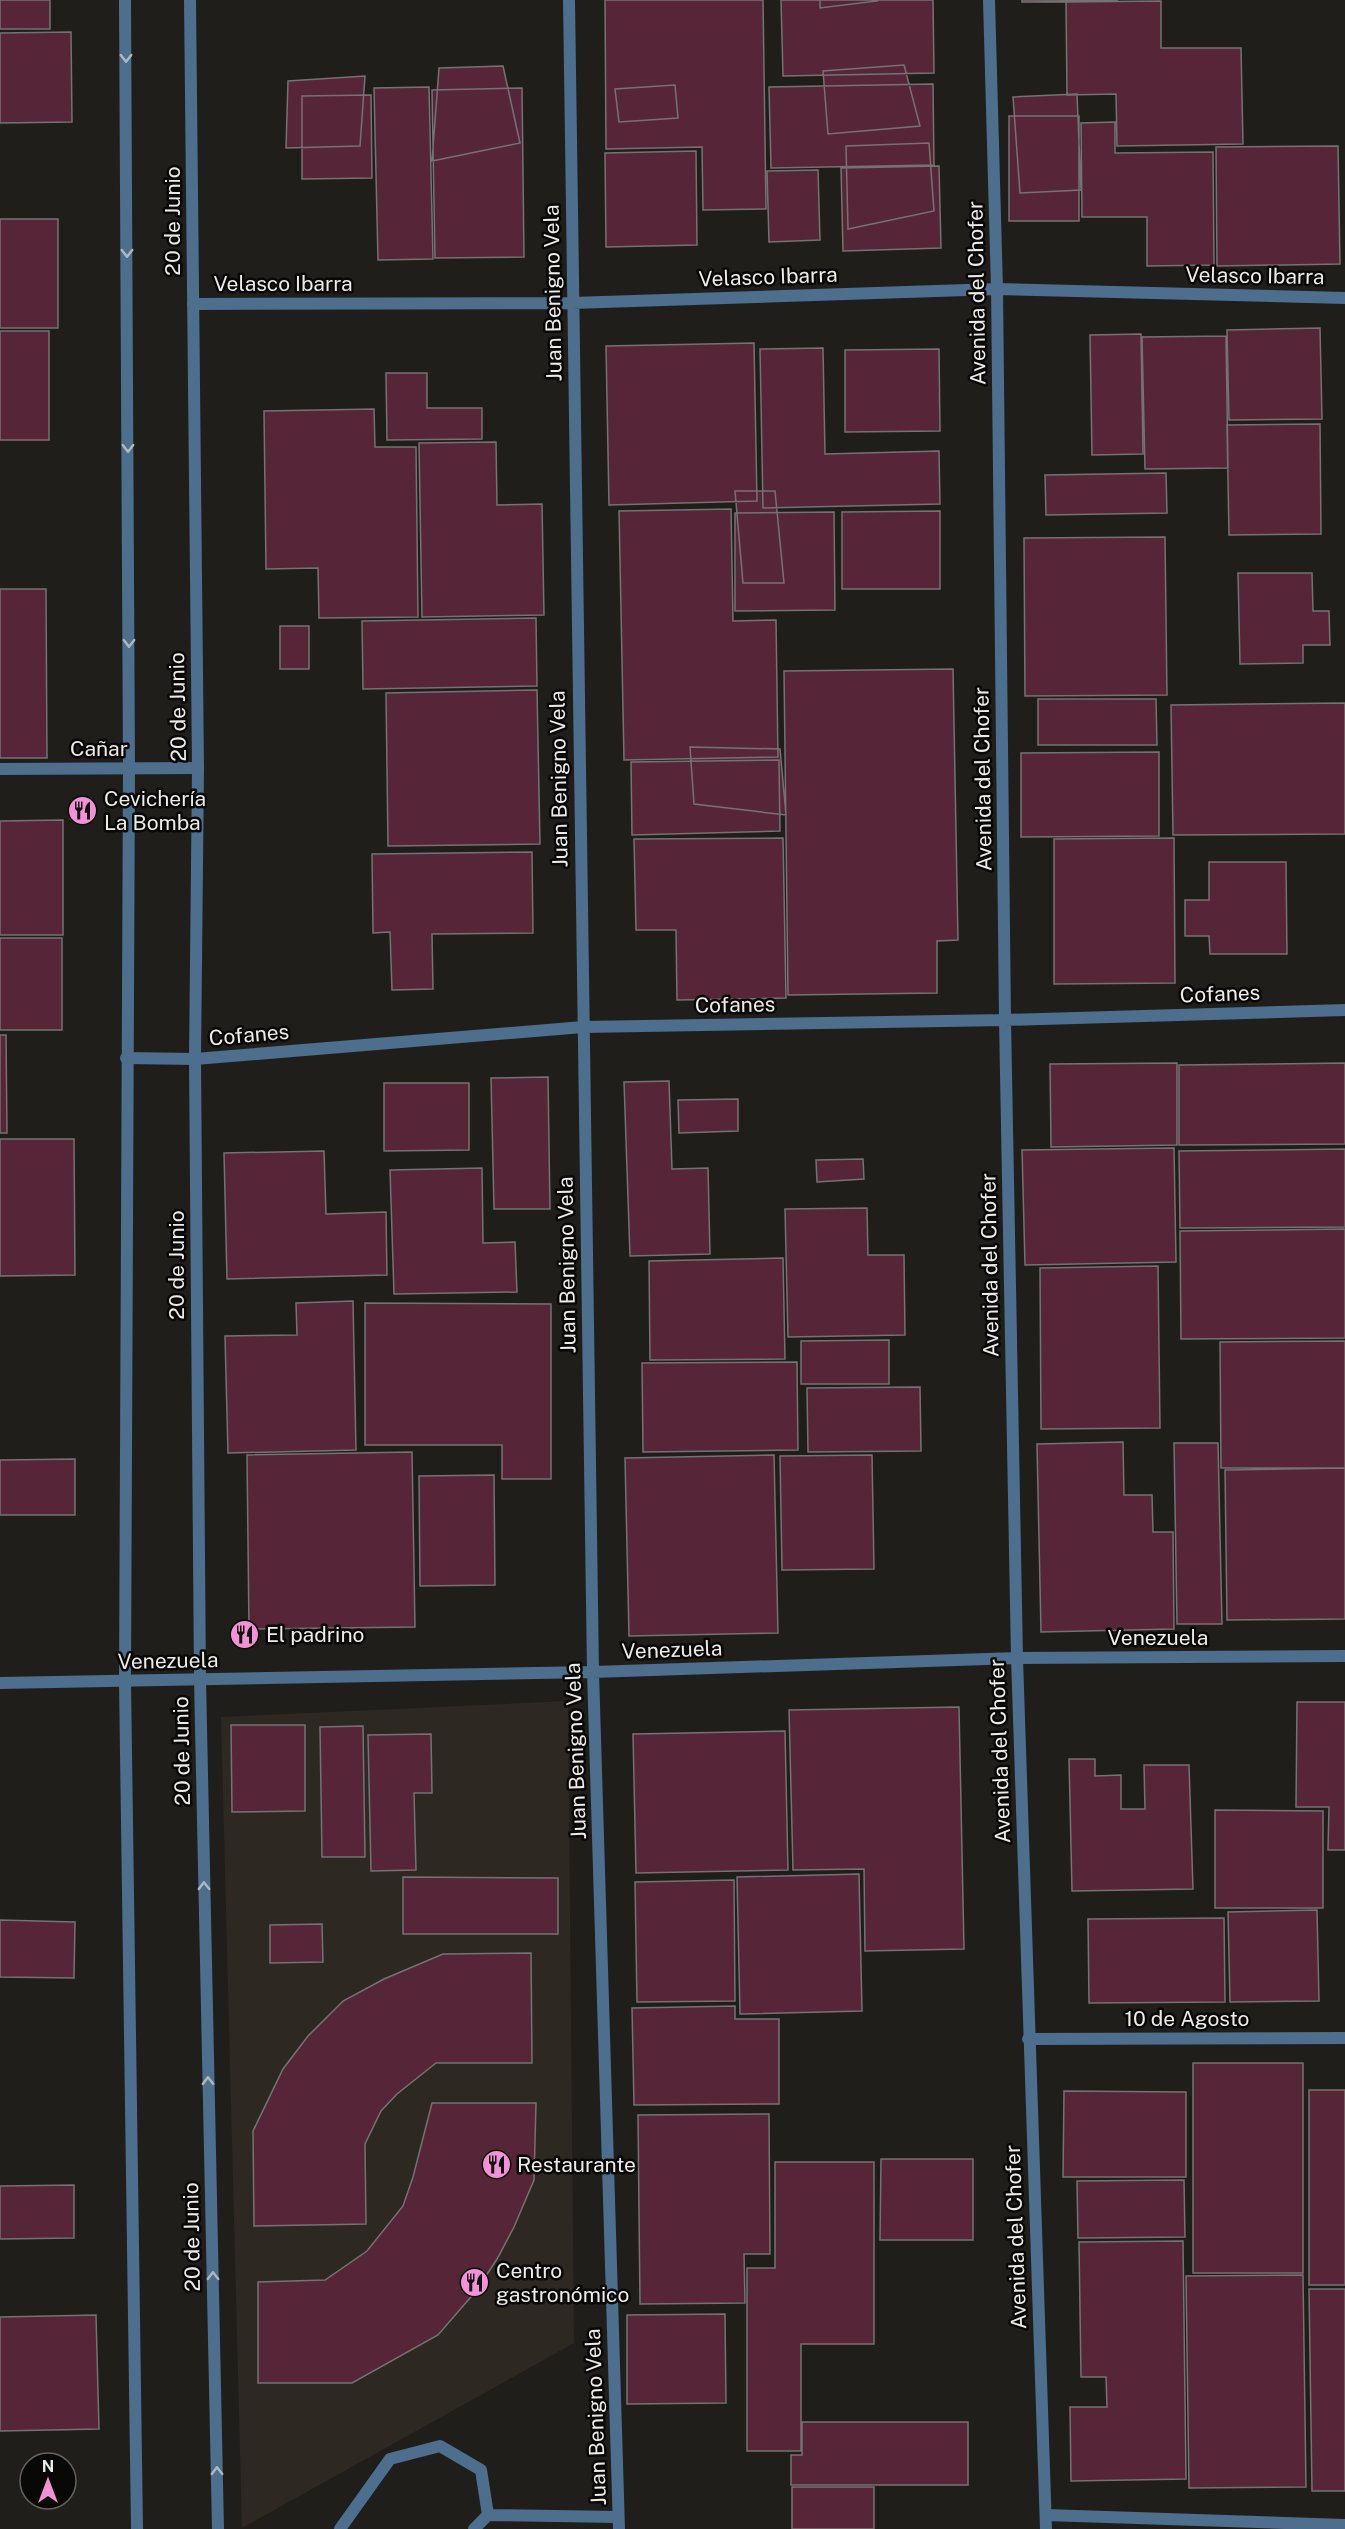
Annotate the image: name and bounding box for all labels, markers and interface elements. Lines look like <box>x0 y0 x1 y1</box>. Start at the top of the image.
one-way arrow <box>120 54 132 63</box>
street label: 20 de Junio <box>160 166 185 276</box>
street label: Avenida del Chofer <box>962 201 991 385</box>
street label: Juan Benigno Vela <box>538 204 567 382</box>
one-way arrow <box>121 249 133 258</box>
street label: Velasco Ibarra <box>698 262 838 291</box>
street label: Velasco Ibarra <box>1185 262 1325 289</box>
street label: Velasco Ibarra <box>213 271 353 296</box>
one-way arrow <box>122 444 134 453</box>
one-way arrow <box>123 639 135 648</box>
street label: 20 de Junio <box>164 652 191 762</box>
street label: Avenida del Chofer <box>968 687 997 871</box>
street label: Juan Benigno Vela <box>544 690 573 868</box>
street label: Cañar <box>70 736 128 761</box>
place label: Cevichería La Bomba <box>104 786 206 835</box>
restaurant icon: Cevichería La Bomba <box>67 795 99 827</box>
street label: Cofanes <box>1179 980 1261 1007</box>
street label: Cofanes <box>695 991 775 1018</box>
street label: Cofanes <box>208 1019 290 1050</box>
street label: Avenida del Chofer <box>975 1173 1004 1357</box>
street label: Juan Benigno Vela <box>552 1176 581 1354</box>
street label: 20 de Junio <box>164 1210 189 1320</box>
restaurant icon: El padrino <box>229 1619 261 1651</box>
place label: El padrino <box>266 1622 364 1647</box>
street label: Venezuela <box>1108 1625 1208 1650</box>
street label: Venezuela <box>621 1635 723 1664</box>
street label: Venezuela <box>117 1647 219 1674</box>
street label: Avenida del Chofer <box>984 1658 1015 1844</box>
street label: Juan Benigno Vela <box>560 1662 591 1840</box>
street label: 20 de Junio <box>168 1696 195 1806</box>
one-way arrow <box>198 1881 210 1890</box>
street label: 10 de Agosto <box>1125 2006 1249 2031</box>
one-way arrow <box>202 2076 215 2085</box>
street label: Avenida del Chofer <box>1000 2144 1031 2330</box>
restaurant icon: Restaurante <box>480 2149 512 2181</box>
place label: Restaurante <box>517 2152 636 2177</box>
street label: 20 de Junio <box>178 2182 205 2292</box>
place label: Centro gastronómico <box>496 2258 629 2307</box>
restaurant icon: Centro gastronómico <box>459 2267 491 2299</box>
one-way arrow <box>206 2271 219 2280</box>
street label: Juan Benigno Vela <box>580 2328 611 2506</box>
north arrow <box>18 2451 78 2511</box>
text: N <box>42 2457 54 2476</box>
one-way arrow <box>211 2466 223 2475</box>

